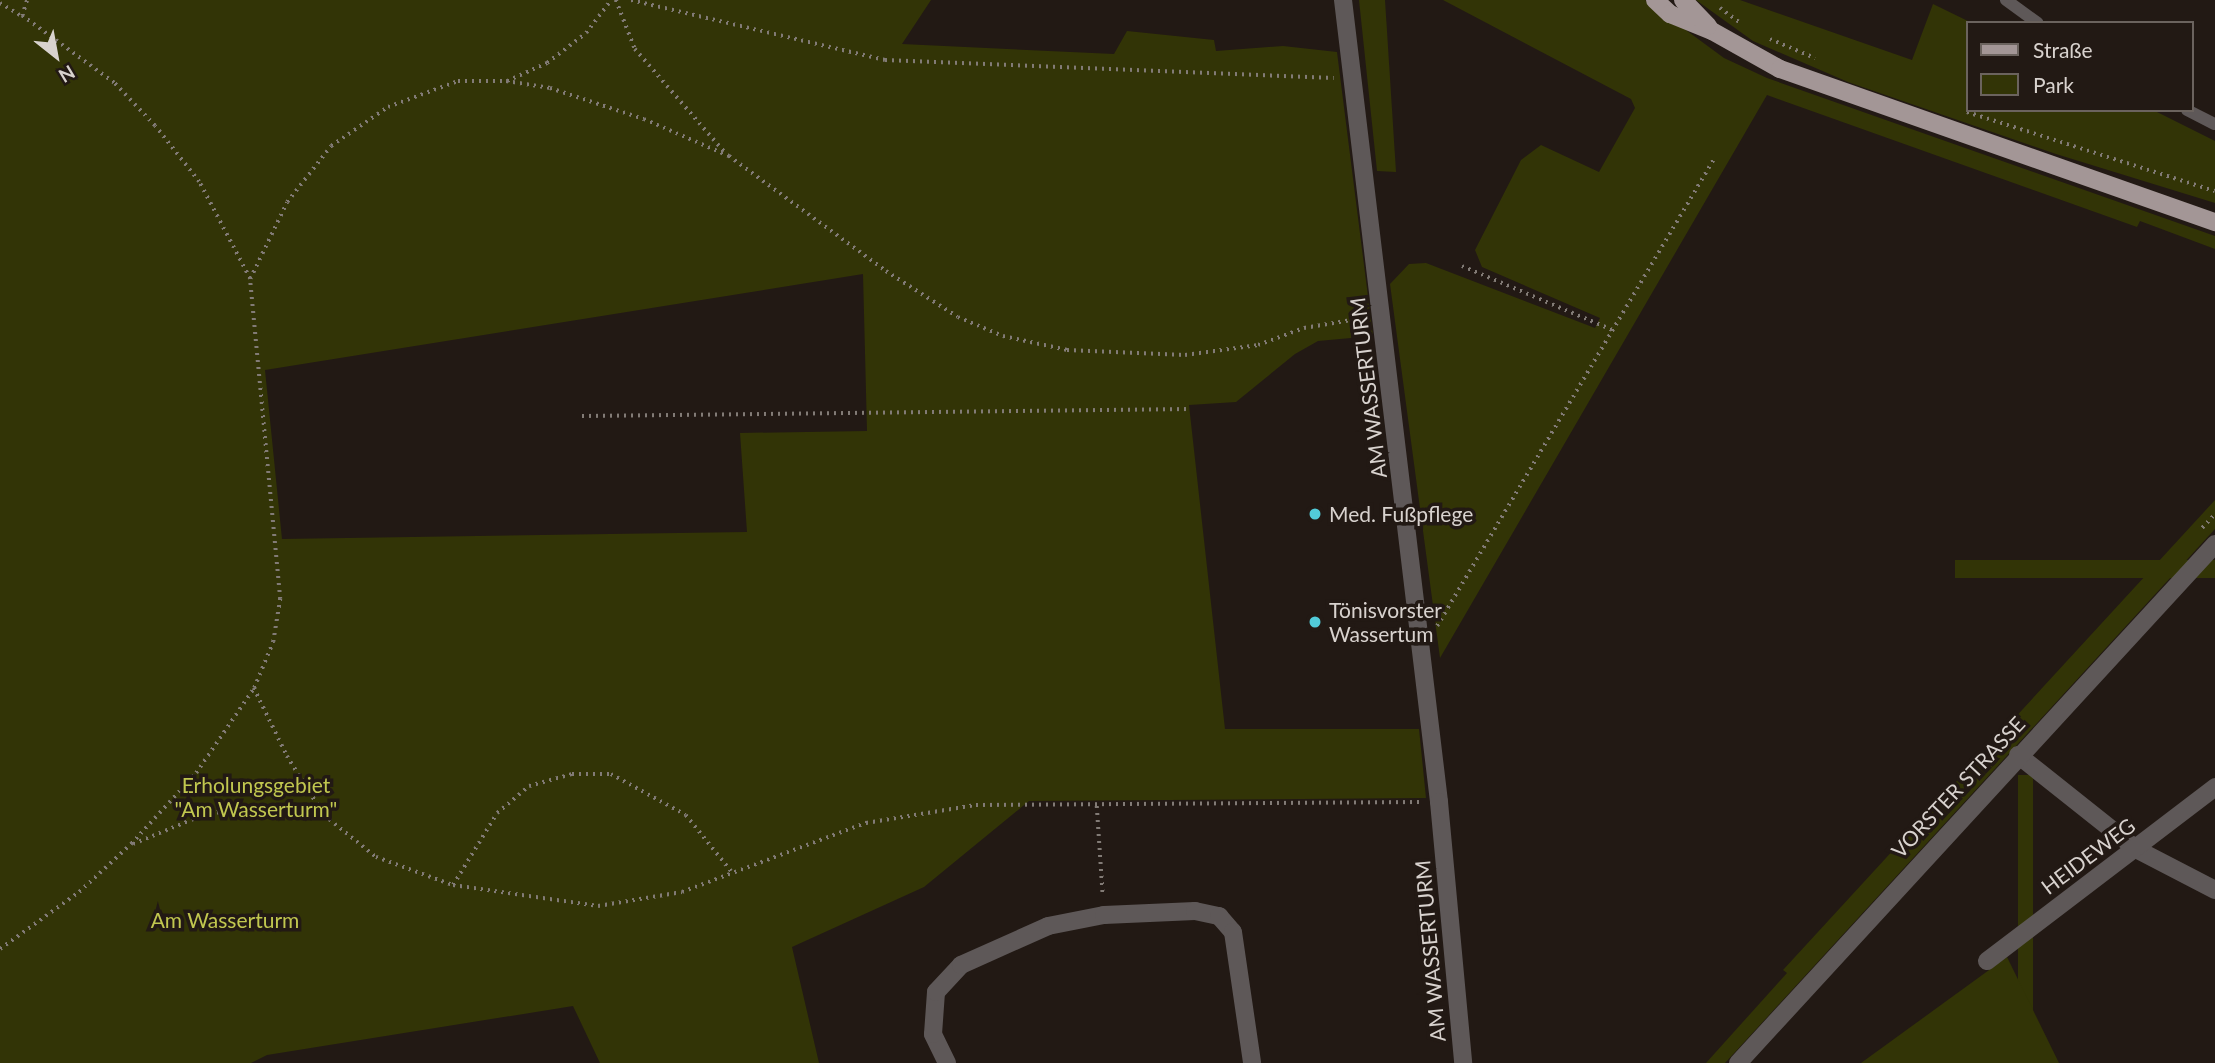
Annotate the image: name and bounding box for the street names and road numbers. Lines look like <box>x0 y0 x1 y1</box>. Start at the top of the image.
street label: AM WASSERTURM <box>1344 296 1392 480</box>
street label: VORSTER STRASSE <box>1886 711 2030 863</box>
street label: HEIDEWEG <box>2036 813 2140 899</box>
street label: AM WASSERTURM <box>1410 859 1450 1043</box>

